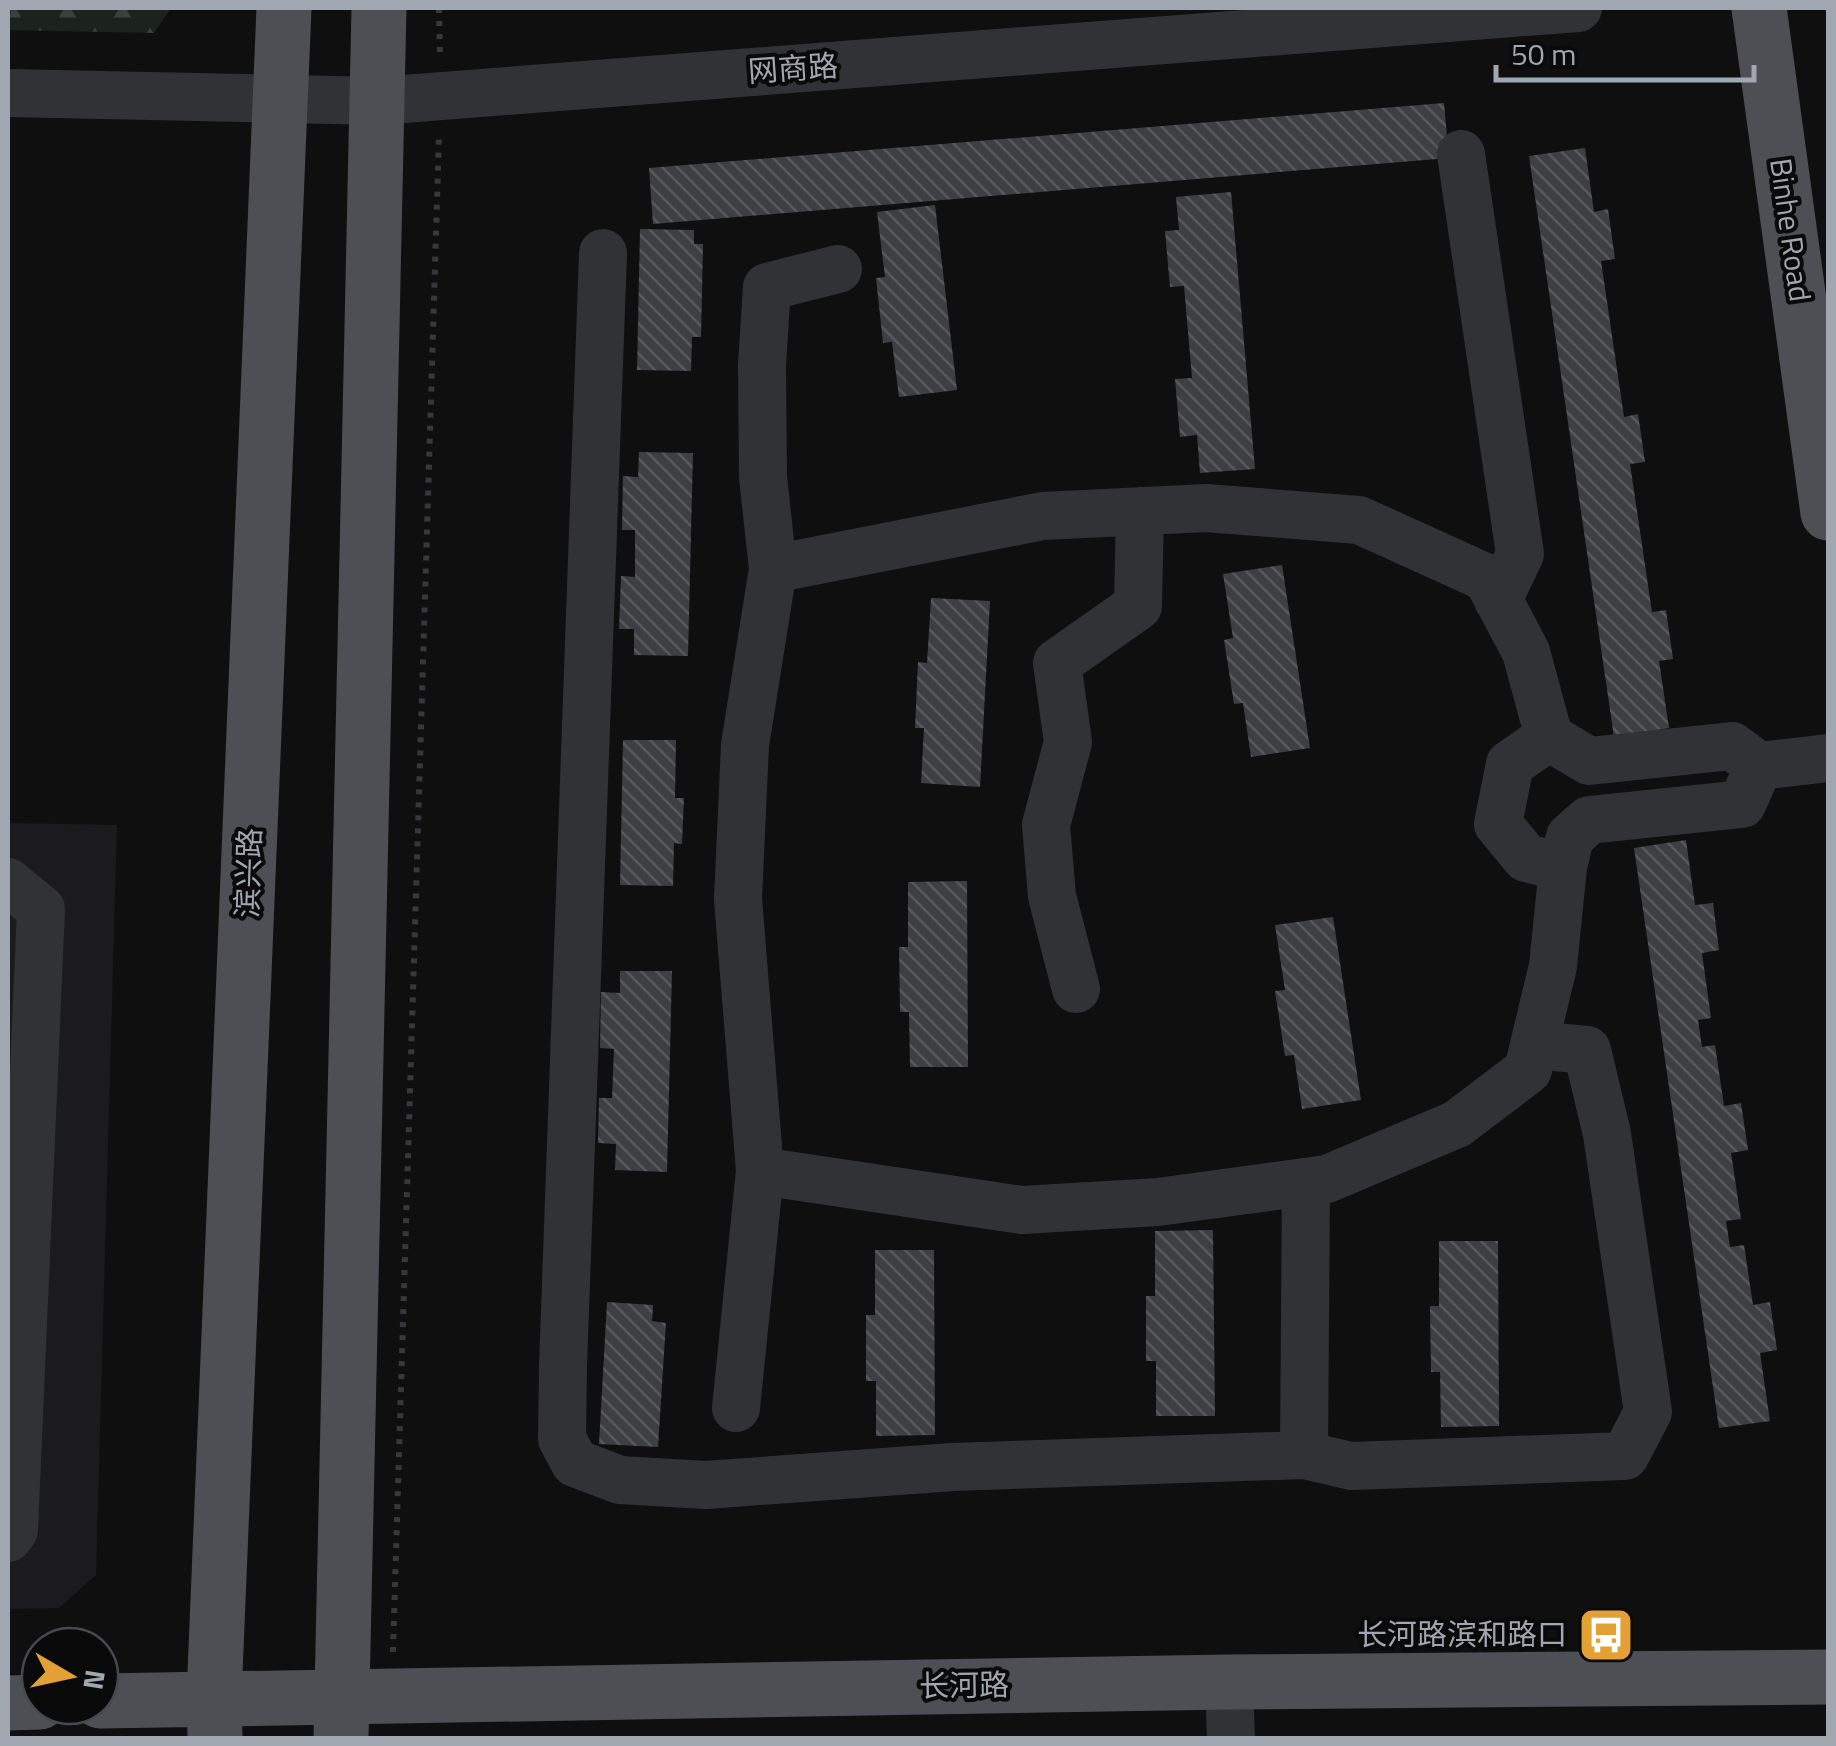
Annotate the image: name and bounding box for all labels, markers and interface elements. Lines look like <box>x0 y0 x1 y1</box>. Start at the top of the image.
scale bar <box>1496 20 1754 82</box>
text: 50 m <box>1511 31 1576 77</box>
street label: 网商路 <box>746 42 839 94</box>
street label: Binhe Road <box>1758 155 1824 304</box>
street label: 滨兴路 <box>223 827 273 919</box>
bus stop icon: 长河路滨和路口 <box>1576 1605 1636 1665</box>
place label: 长河路滨和路口 <box>1357 1611 1567 1657</box>
north arrow <box>20 1626 120 1726</box>
street label: 长河路 <box>919 1661 1009 1709</box>
text: N <box>72 1667 118 1693</box>

